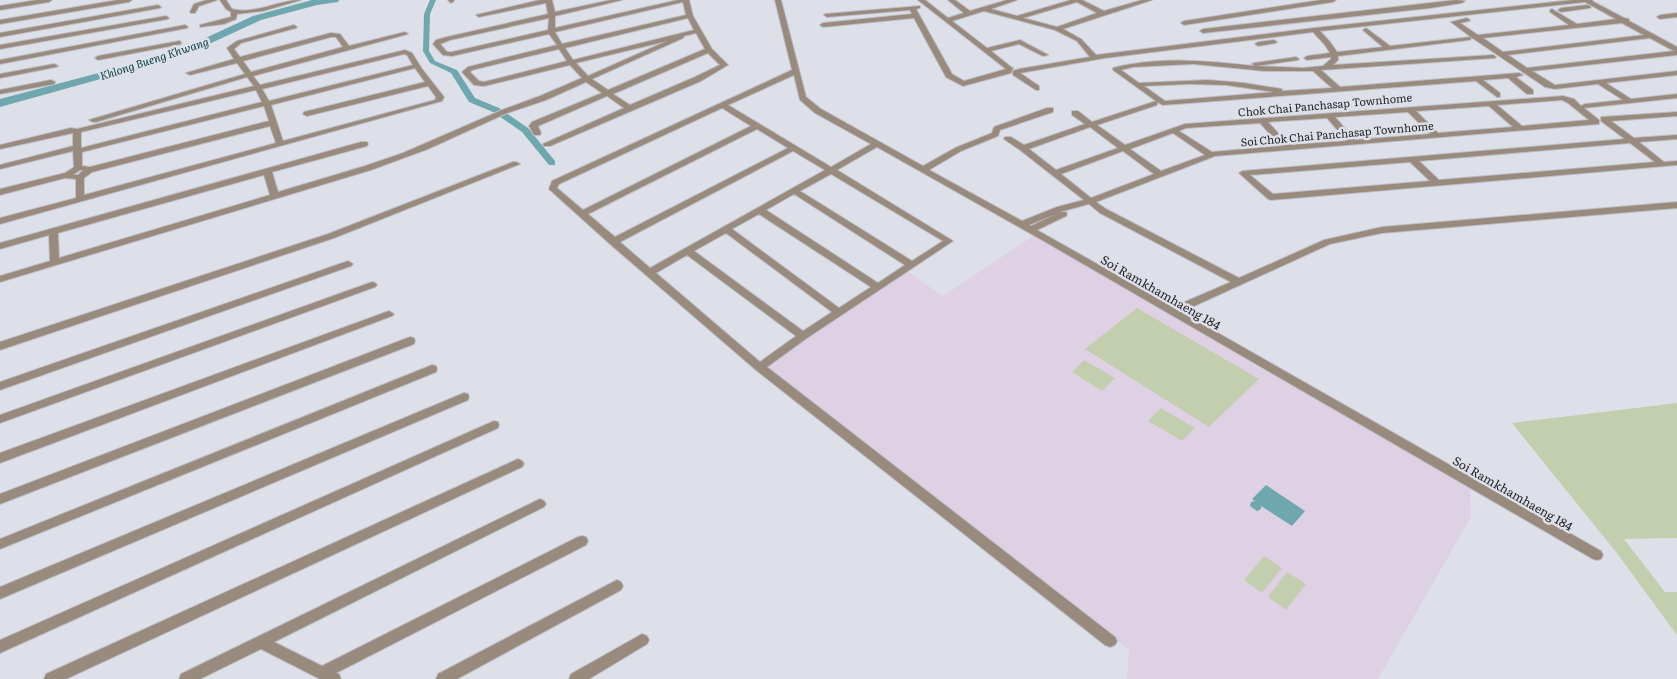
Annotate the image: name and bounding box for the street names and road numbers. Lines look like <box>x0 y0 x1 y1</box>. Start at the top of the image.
street label: Chok Chai Panchasap Townhome <box>1237 88 1413 120</box>
street label: Soi Chok Chai Panchasap Townhome <box>1240 117 1434 149</box>
street label: Soi Ramkhamhaeng 184 <box>1098 250 1225 334</box>
street label: Soi Ramkhamhaeng 184 <box>1450 451 1577 535</box>

